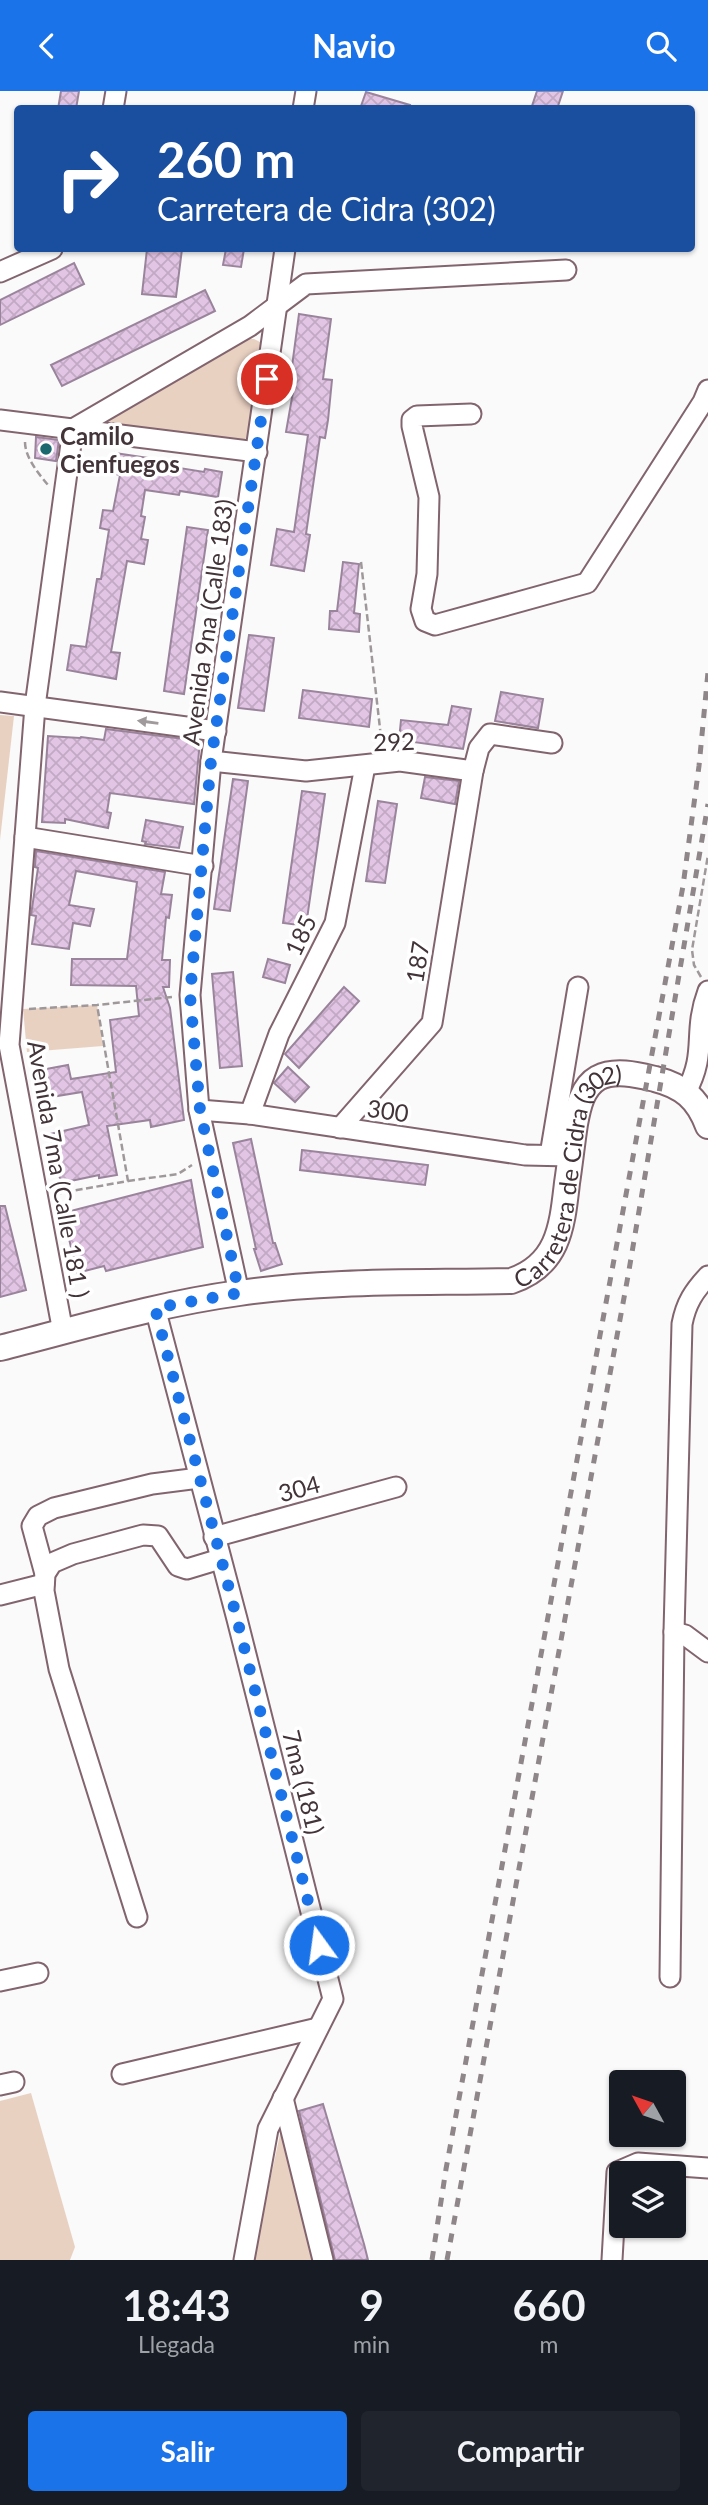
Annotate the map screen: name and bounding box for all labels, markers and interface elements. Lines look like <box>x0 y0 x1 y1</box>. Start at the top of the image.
text: Navio <box>312 26 396 65</box>
icon: back <box>28 27 66 65</box>
icon: search <box>642 27 680 65</box>
text: 260 m <box>157 130 295 188</box>
icon: right <box>42 133 133 224</box>
text: Carretera de Cidra (302) <box>157 189 496 228</box>
pin <box>237 349 297 409</box>
icon: arrive <box>248 360 286 398</box>
place label: Camilo Cienfuegos <box>60 421 180 478</box>
marker: Camilo Cienfuegos <box>38 441 54 457</box>
street label: Avenida 9na (Calle 183) <box>175 497 239 747</box>
one-way arrow <box>137 716 159 727</box>
street label: 292 <box>373 726 415 756</box>
street label: 185 <box>278 910 322 960</box>
street label: 187 <box>399 939 435 985</box>
street label: Avenida 7ma (Calle 181 ) <box>22 1038 96 1300</box>
street label: Carretera de Cidra (302) <box>509 1059 622 1293</box>
street label: 300 <box>365 1093 411 1127</box>
street label: 304 <box>275 1469 323 1507</box>
street label: 7ma (181) <box>277 1727 331 1837</box>
position arrow <box>282 1908 356 1982</box>
north arrow <box>609 2070 686 2147</box>
map controls <box>609 2070 686 2238</box>
button: layers <box>609 2161 686 2238</box>
text: 18:43 <box>122 2280 231 2330</box>
text: 9 <box>359 2280 384 2330</box>
text: 660 <box>513 2280 586 2330</box>
text: Llegada <box>138 2330 215 2358</box>
text: min <box>353 2330 390 2358</box>
text: m <box>540 2330 559 2358</box>
button: Salir <box>28 2411 347 2491</box>
button: Compartir <box>361 2411 680 2491</box>

